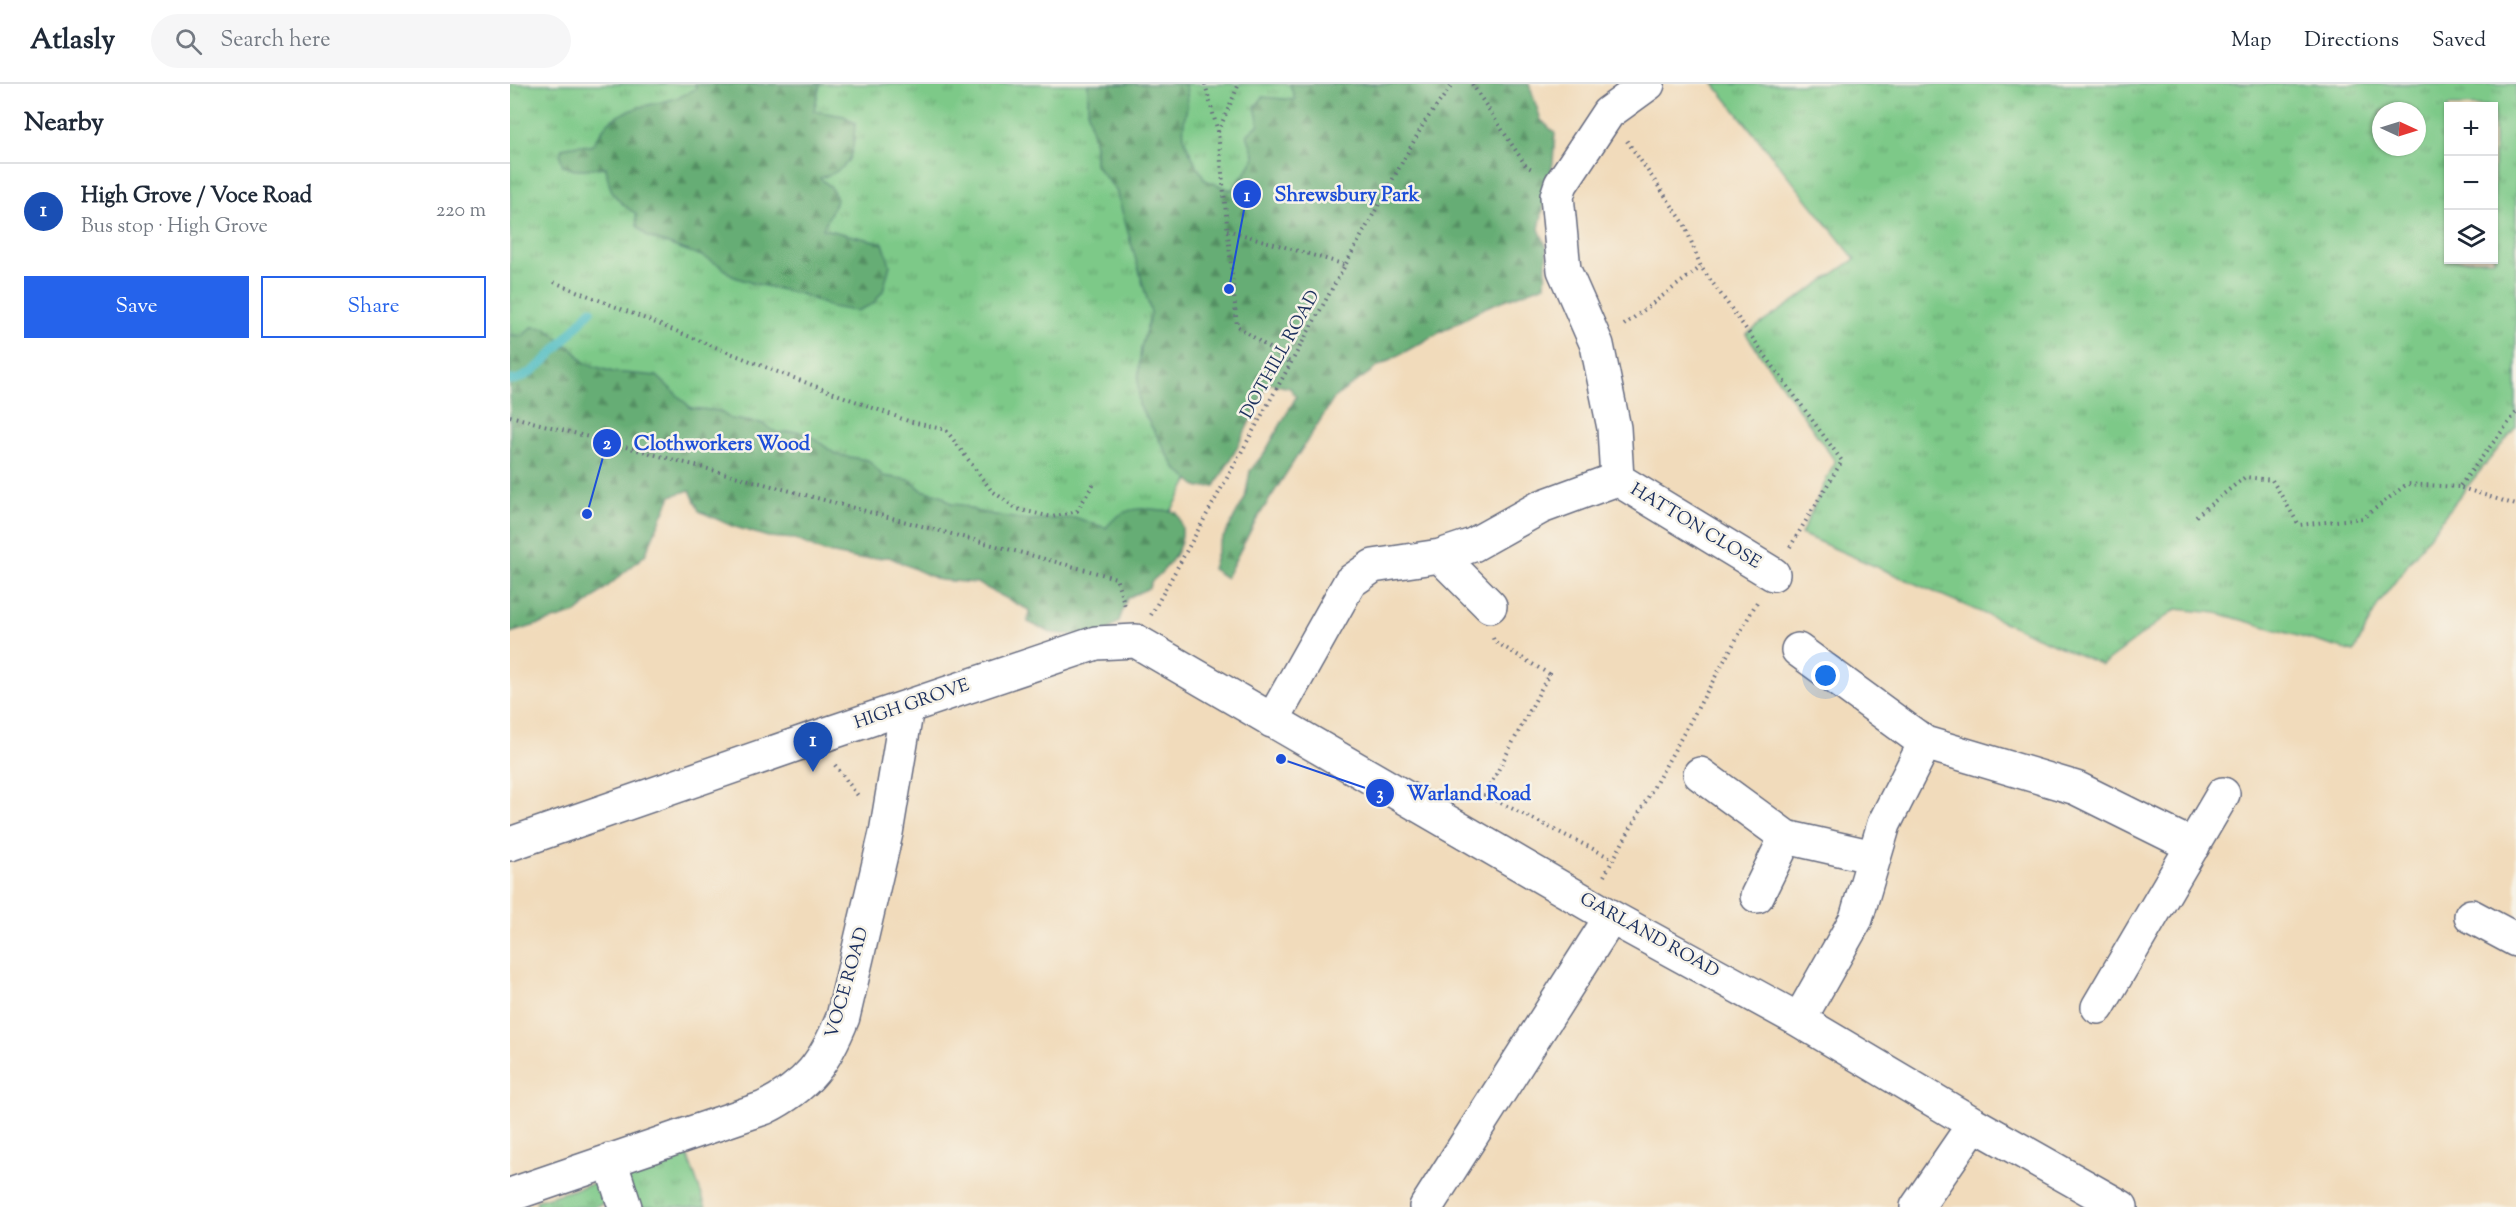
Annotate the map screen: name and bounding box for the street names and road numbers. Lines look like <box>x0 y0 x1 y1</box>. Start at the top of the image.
street label: DOTHILL ROAD <box>1235 286 1327 424</box>
street label: HATTON CLOSE <box>1625 478 1765 576</box>
street label: HIGH GROVE <box>851 673 973 737</box>
street label: GARLAND ROAD <box>1575 887 1723 985</box>
street label: VOCE ROAD <box>820 924 876 1042</box>

